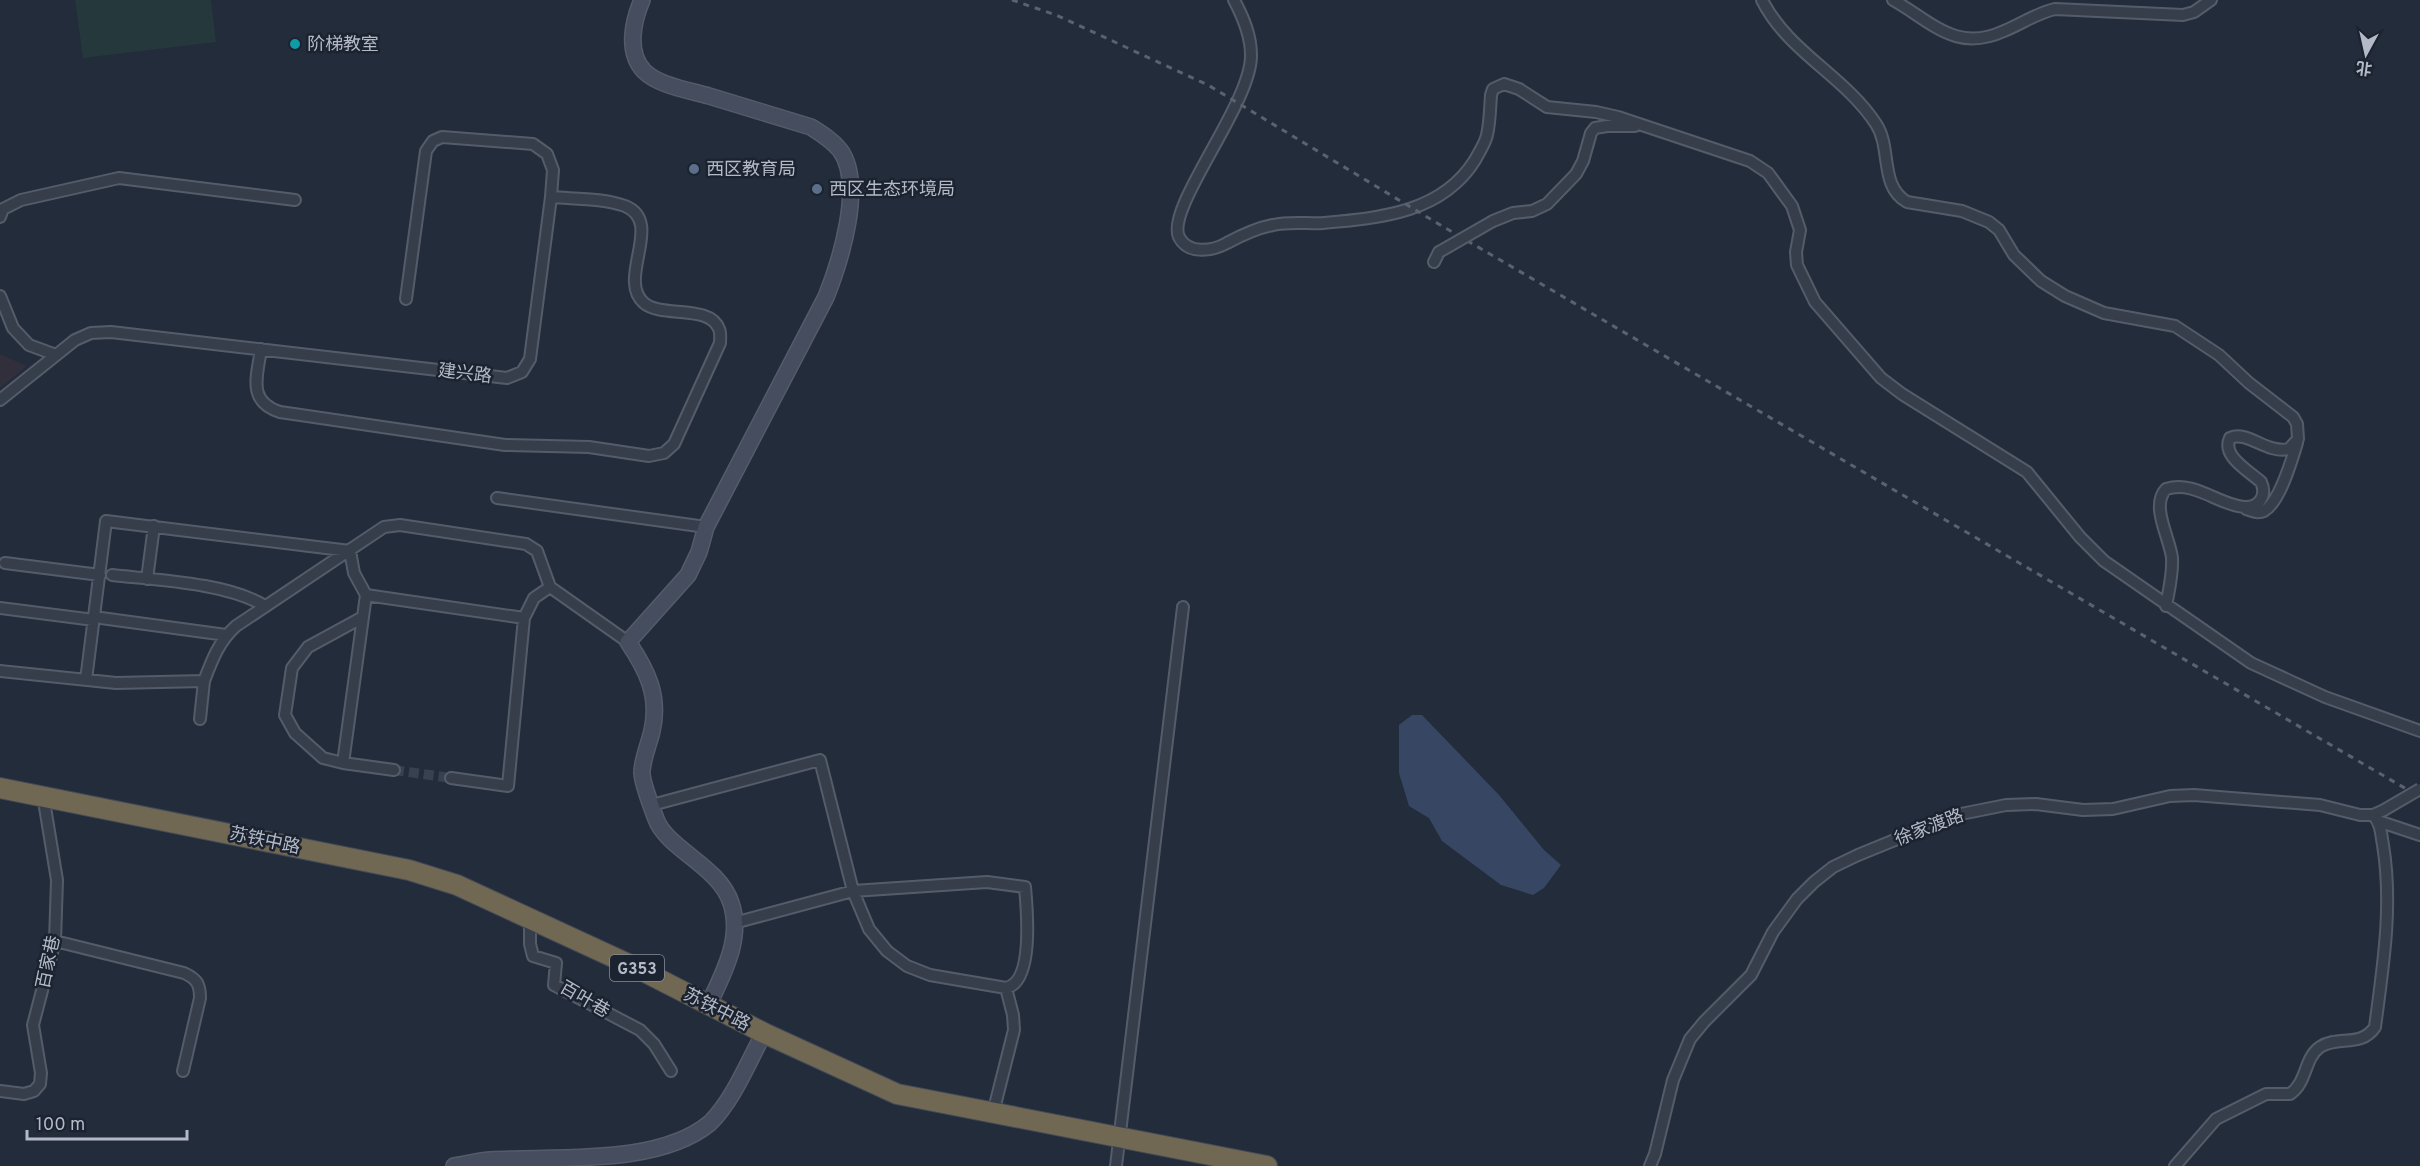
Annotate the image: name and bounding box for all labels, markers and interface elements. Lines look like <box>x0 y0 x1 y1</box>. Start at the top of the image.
north arrow <box>2336 24 2396 84</box>
place label: 阶梯教室 <box>307 34 379 57</box>
marker: 阶梯教室 <box>288 37 302 51</box>
text: 北 <box>2355 56 2374 78</box>
place label: 西区教育局 <box>706 159 796 182</box>
marker: 西区教育局 <box>687 162 701 176</box>
place label: 西区生态环境局 <box>829 179 955 202</box>
marker: 西区生态环境局 <box>810 182 824 196</box>
street label: 建兴路 <box>437 360 493 389</box>
street label: 徐家渡路 <box>1892 805 1967 852</box>
street label: 苏铁中路 <box>227 823 302 860</box>
street label: 百家巷 <box>33 934 66 991</box>
road number: G353 <box>610 955 664 981</box>
street label: 百叶巷 <box>555 977 613 1024</box>
street label: 苏铁中路 <box>679 984 754 1037</box>
scale bar <box>27 1103 188 1141</box>
text: 100 m <box>36 1114 85 1137</box>

